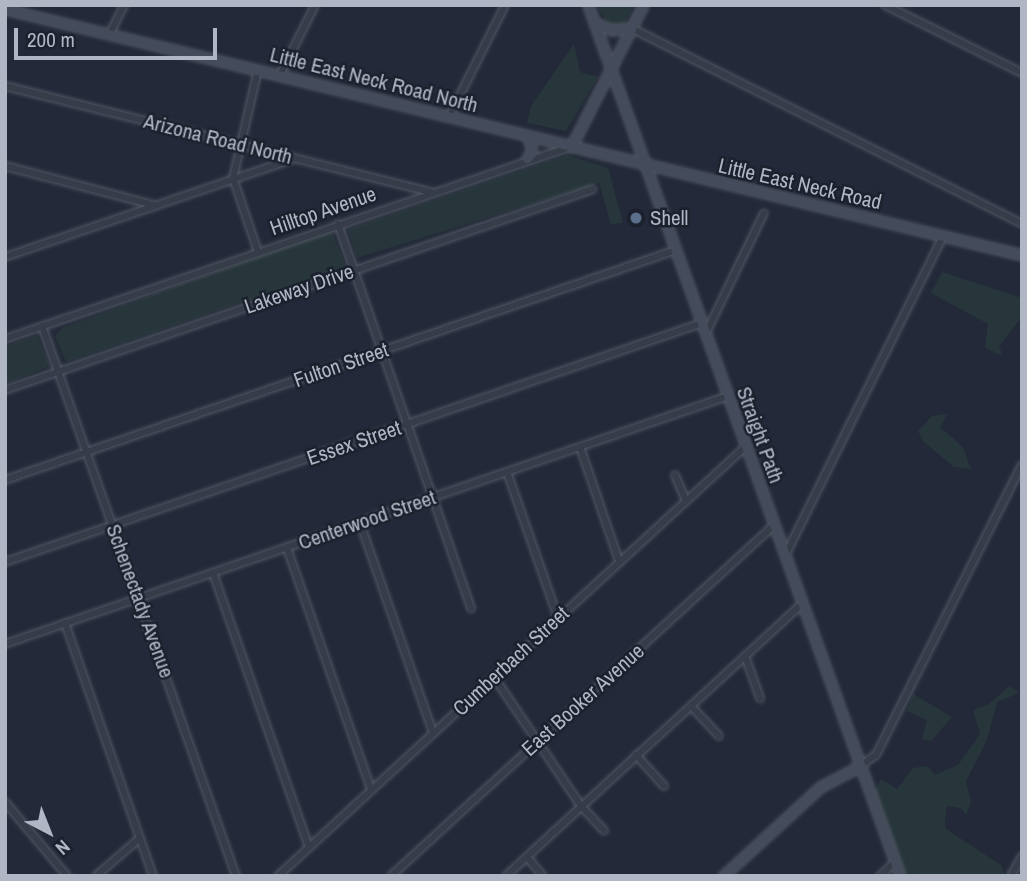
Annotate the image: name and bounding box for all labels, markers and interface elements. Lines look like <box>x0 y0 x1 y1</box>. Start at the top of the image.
scale bar <box>18 14 220 58</box>
text: 200 m <box>27 25 75 54</box>
street label: Little East Neck Road North <box>267 42 481 118</box>
street label: Arizona Road North <box>141 108 295 170</box>
street label: Little East Neck Road <box>716 153 884 215</box>
street label: Hilltop Avenue <box>266 181 380 241</box>
place label: Shell <box>650 205 688 231</box>
marker: Shell <box>628 210 644 226</box>
street label: Lakeway Drive <box>241 259 357 319</box>
street label: Fulton Street <box>290 337 392 393</box>
street label: Straight Path <box>731 383 789 487</box>
street label: Essex Street <box>304 415 404 471</box>
street label: Centerwood Street <box>295 485 439 555</box>
street label: Schenectady Avenue <box>100 520 180 682</box>
street label: Cumberbach Street <box>448 601 574 721</box>
street label: East Booker Avenue <box>516 638 650 762</box>
north arrow <box>14 797 84 867</box>
text: N <box>50 834 76 861</box>

